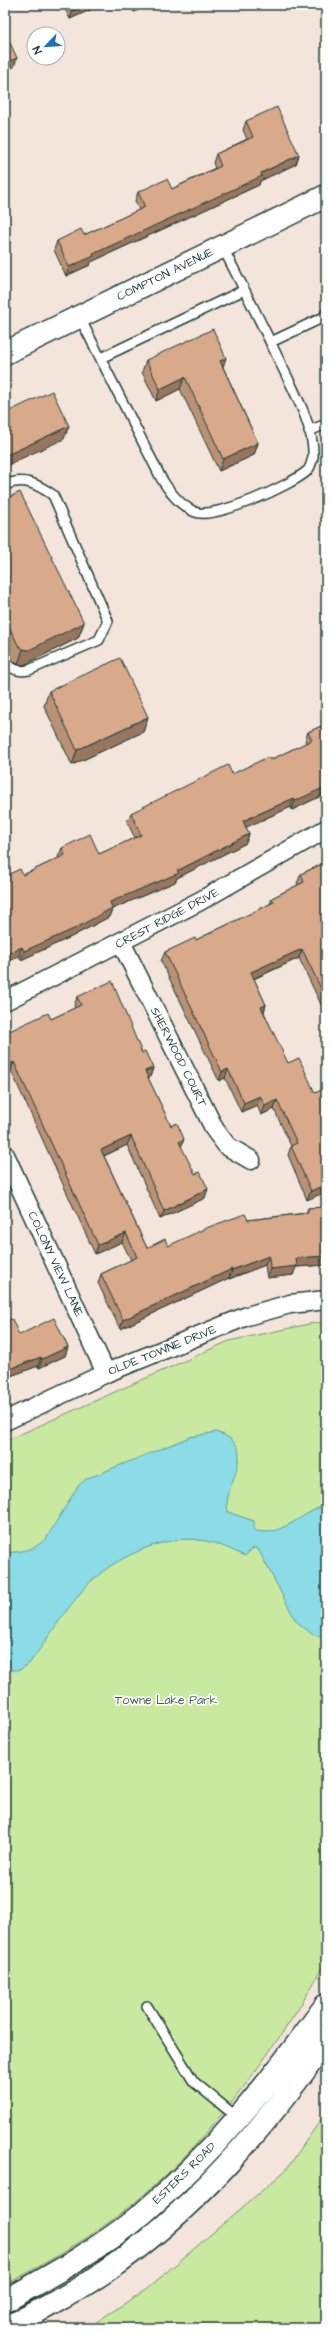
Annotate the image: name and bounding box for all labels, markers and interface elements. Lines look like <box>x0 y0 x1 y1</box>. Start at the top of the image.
north arrow <box>26 26 66 66</box>
text: N <box>29 44 46 56</box>
street label: COMPTON AVENUE <box>114 244 216 305</box>
street label: CREST RIDGE DRIVE <box>112 884 222 953</box>
street label: SHERWOOD COURT <box>146 1004 211 1111</box>
street label: COLONY VIEW LANE <box>24 1209 88 1320</box>
street label: OLDE TOWNE DRIVE <box>106 1321 219 1380</box>
park label: Towne Lake Park <box>115 1692 218 1709</box>
street label: ESTERS ROAD <box>149 2138 220 2208</box>

